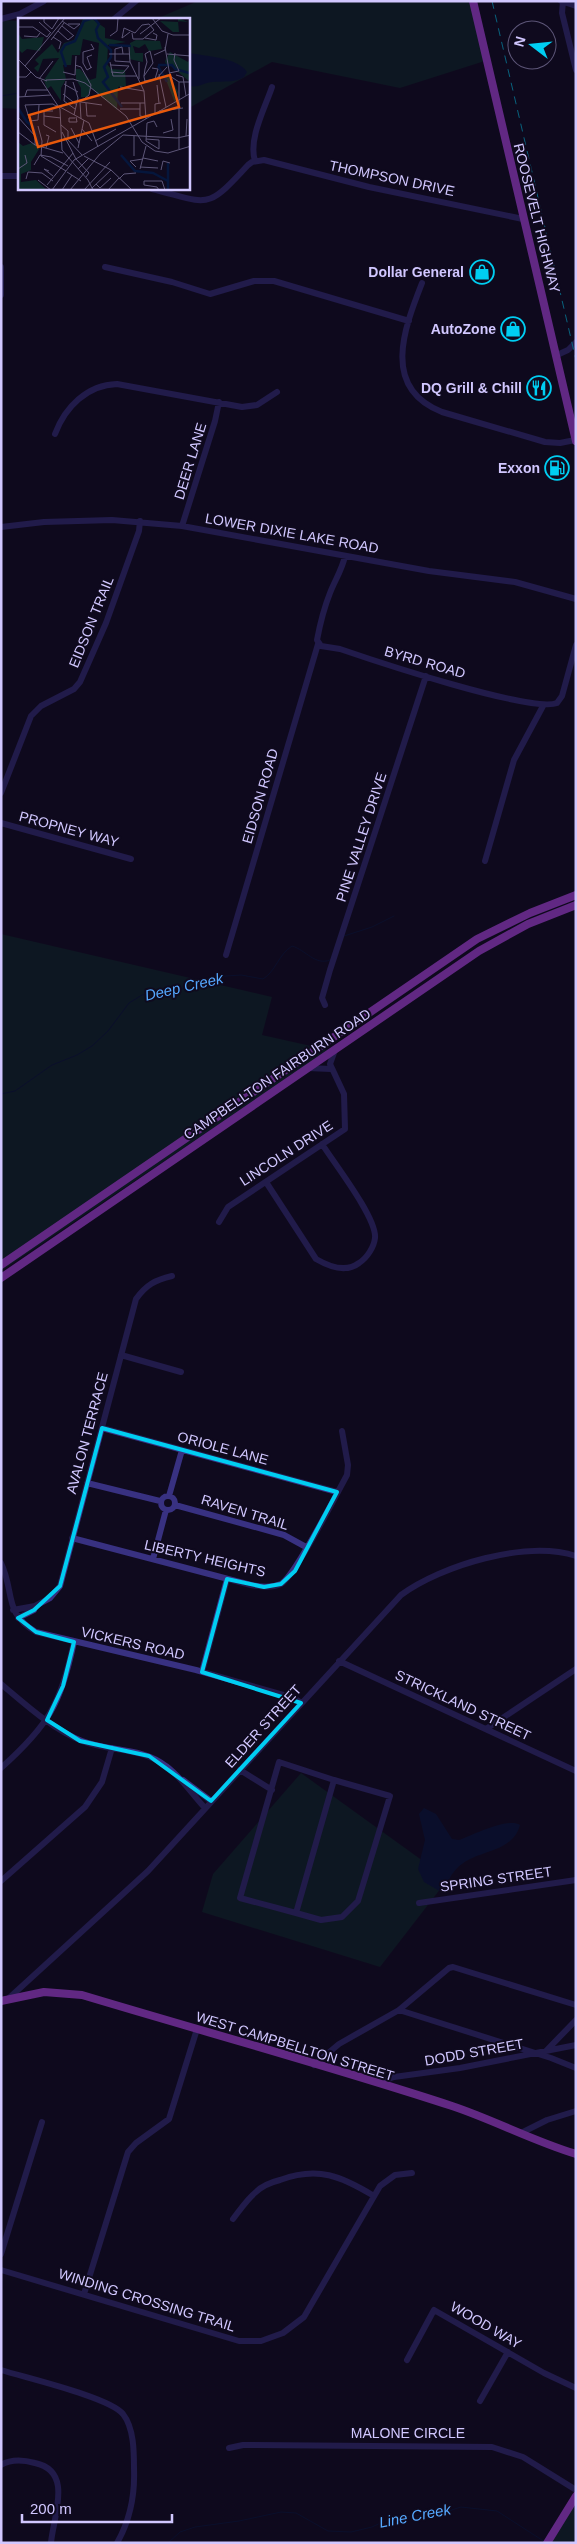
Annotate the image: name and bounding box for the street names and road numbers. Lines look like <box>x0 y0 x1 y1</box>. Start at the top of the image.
street label: ROOSEVELT HIGHWAY <box>511 142 563 295</box>
street label: THOMPSON DRIVE <box>328 157 456 199</box>
street label: DEER LANE <box>171 421 209 501</box>
street label: LOWER DIXIE LAKE ROAD <box>204 510 380 556</box>
street label: EIDSON TRAIL <box>65 574 117 670</box>
street label: BYRD ROAD <box>383 643 467 681</box>
street label: EIDSON ROAD <box>239 747 281 845</box>
street label: PINE VALLEY DRIVE <box>333 770 389 904</box>
street label: PROPNEY WAY <box>17 808 121 850</box>
street label: CAMPBELLTON FAIRBURN ROAD <box>181 1005 373 1143</box>
street label: LINCOLN DRIVE <box>237 1117 335 1189</box>
street label: AVALON TERRACE <box>63 1370 111 1496</box>
street label: ORIOLE LANE <box>176 1428 270 1468</box>
street label: RAVEN TRAIL <box>199 1491 291 1533</box>
street label: LIBERTY HEIGHTS <box>143 1536 267 1580</box>
street label: VICKERS ROAD <box>80 1623 186 1663</box>
street label: STRICKLAND STREET <box>393 1667 534 1744</box>
street label: ELDER STREET <box>222 1681 305 1771</box>
street label: SPRING STREET <box>439 1863 553 1895</box>
street label: WEST CAMPBELLTON STREET <box>194 2008 396 2084</box>
street label: DODD STREET <box>423 2035 525 2069</box>
street label: WINDING CROSSING TRAIL <box>57 2265 238 2335</box>
street label: WOOD WAY <box>448 2298 525 2352</box>
street label: MALONE CIRCLE <box>351 2425 465 2441</box>

